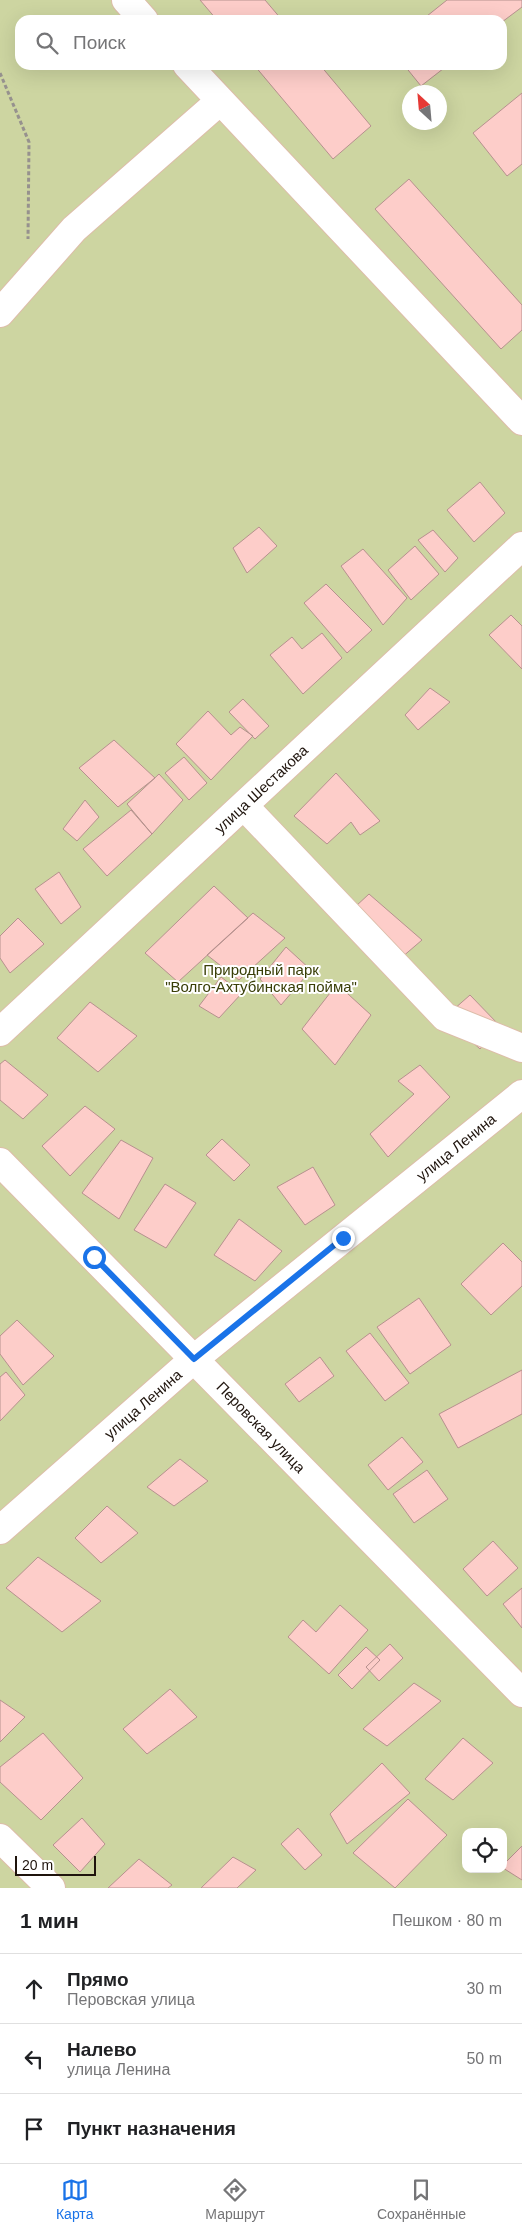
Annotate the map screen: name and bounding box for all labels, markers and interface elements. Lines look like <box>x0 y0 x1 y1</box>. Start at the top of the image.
search box <box>15 15 507 70</box>
icon: search <box>33 29 61 57</box>
text: Поиск <box>73 32 126 53</box>
north arrow <box>402 85 447 130</box>
street label: улица Шестакова <box>211 741 312 837</box>
park label: Природный парк "Волго-Ахтубинская пойма" <box>165 961 357 995</box>
street label: улица Ленина <box>413 1110 499 1184</box>
route end <box>332 1227 355 1250</box>
route start <box>83 1246 106 1269</box>
street label: улица Ленина <box>101 1365 186 1442</box>
street label: Перовская улица <box>213 1378 309 1476</box>
map controls <box>462 1828 507 1873</box>
button: locate <box>462 1828 507 1873</box>
scale bar <box>15 1853 96 1876</box>
text: 20 m <box>22 1857 53 1873</box>
text: 1 мин <box>20 1909 79 1932</box>
text: Пешком · 80 m <box>392 1912 502 1929</box>
text: Прямо <box>67 1969 129 1990</box>
icon: ahead <box>20 1975 48 2003</box>
text: 30 m <box>466 1980 502 1997</box>
text: Перовская улица <box>67 1991 195 2008</box>
text: Налево <box>67 2039 137 2060</box>
icon: left <box>20 2045 48 2073</box>
text: 50 m <box>466 2050 502 2067</box>
text: улица Ленина <box>67 2061 170 2078</box>
icon: arrive <box>20 2115 48 2143</box>
text: Пункт назначения <box>67 2118 236 2139</box>
tab: Карта <box>56 2176 93 2222</box>
tab: Маршрут <box>205 2176 265 2222</box>
tab: Сохранённые <box>377 2176 466 2222</box>

